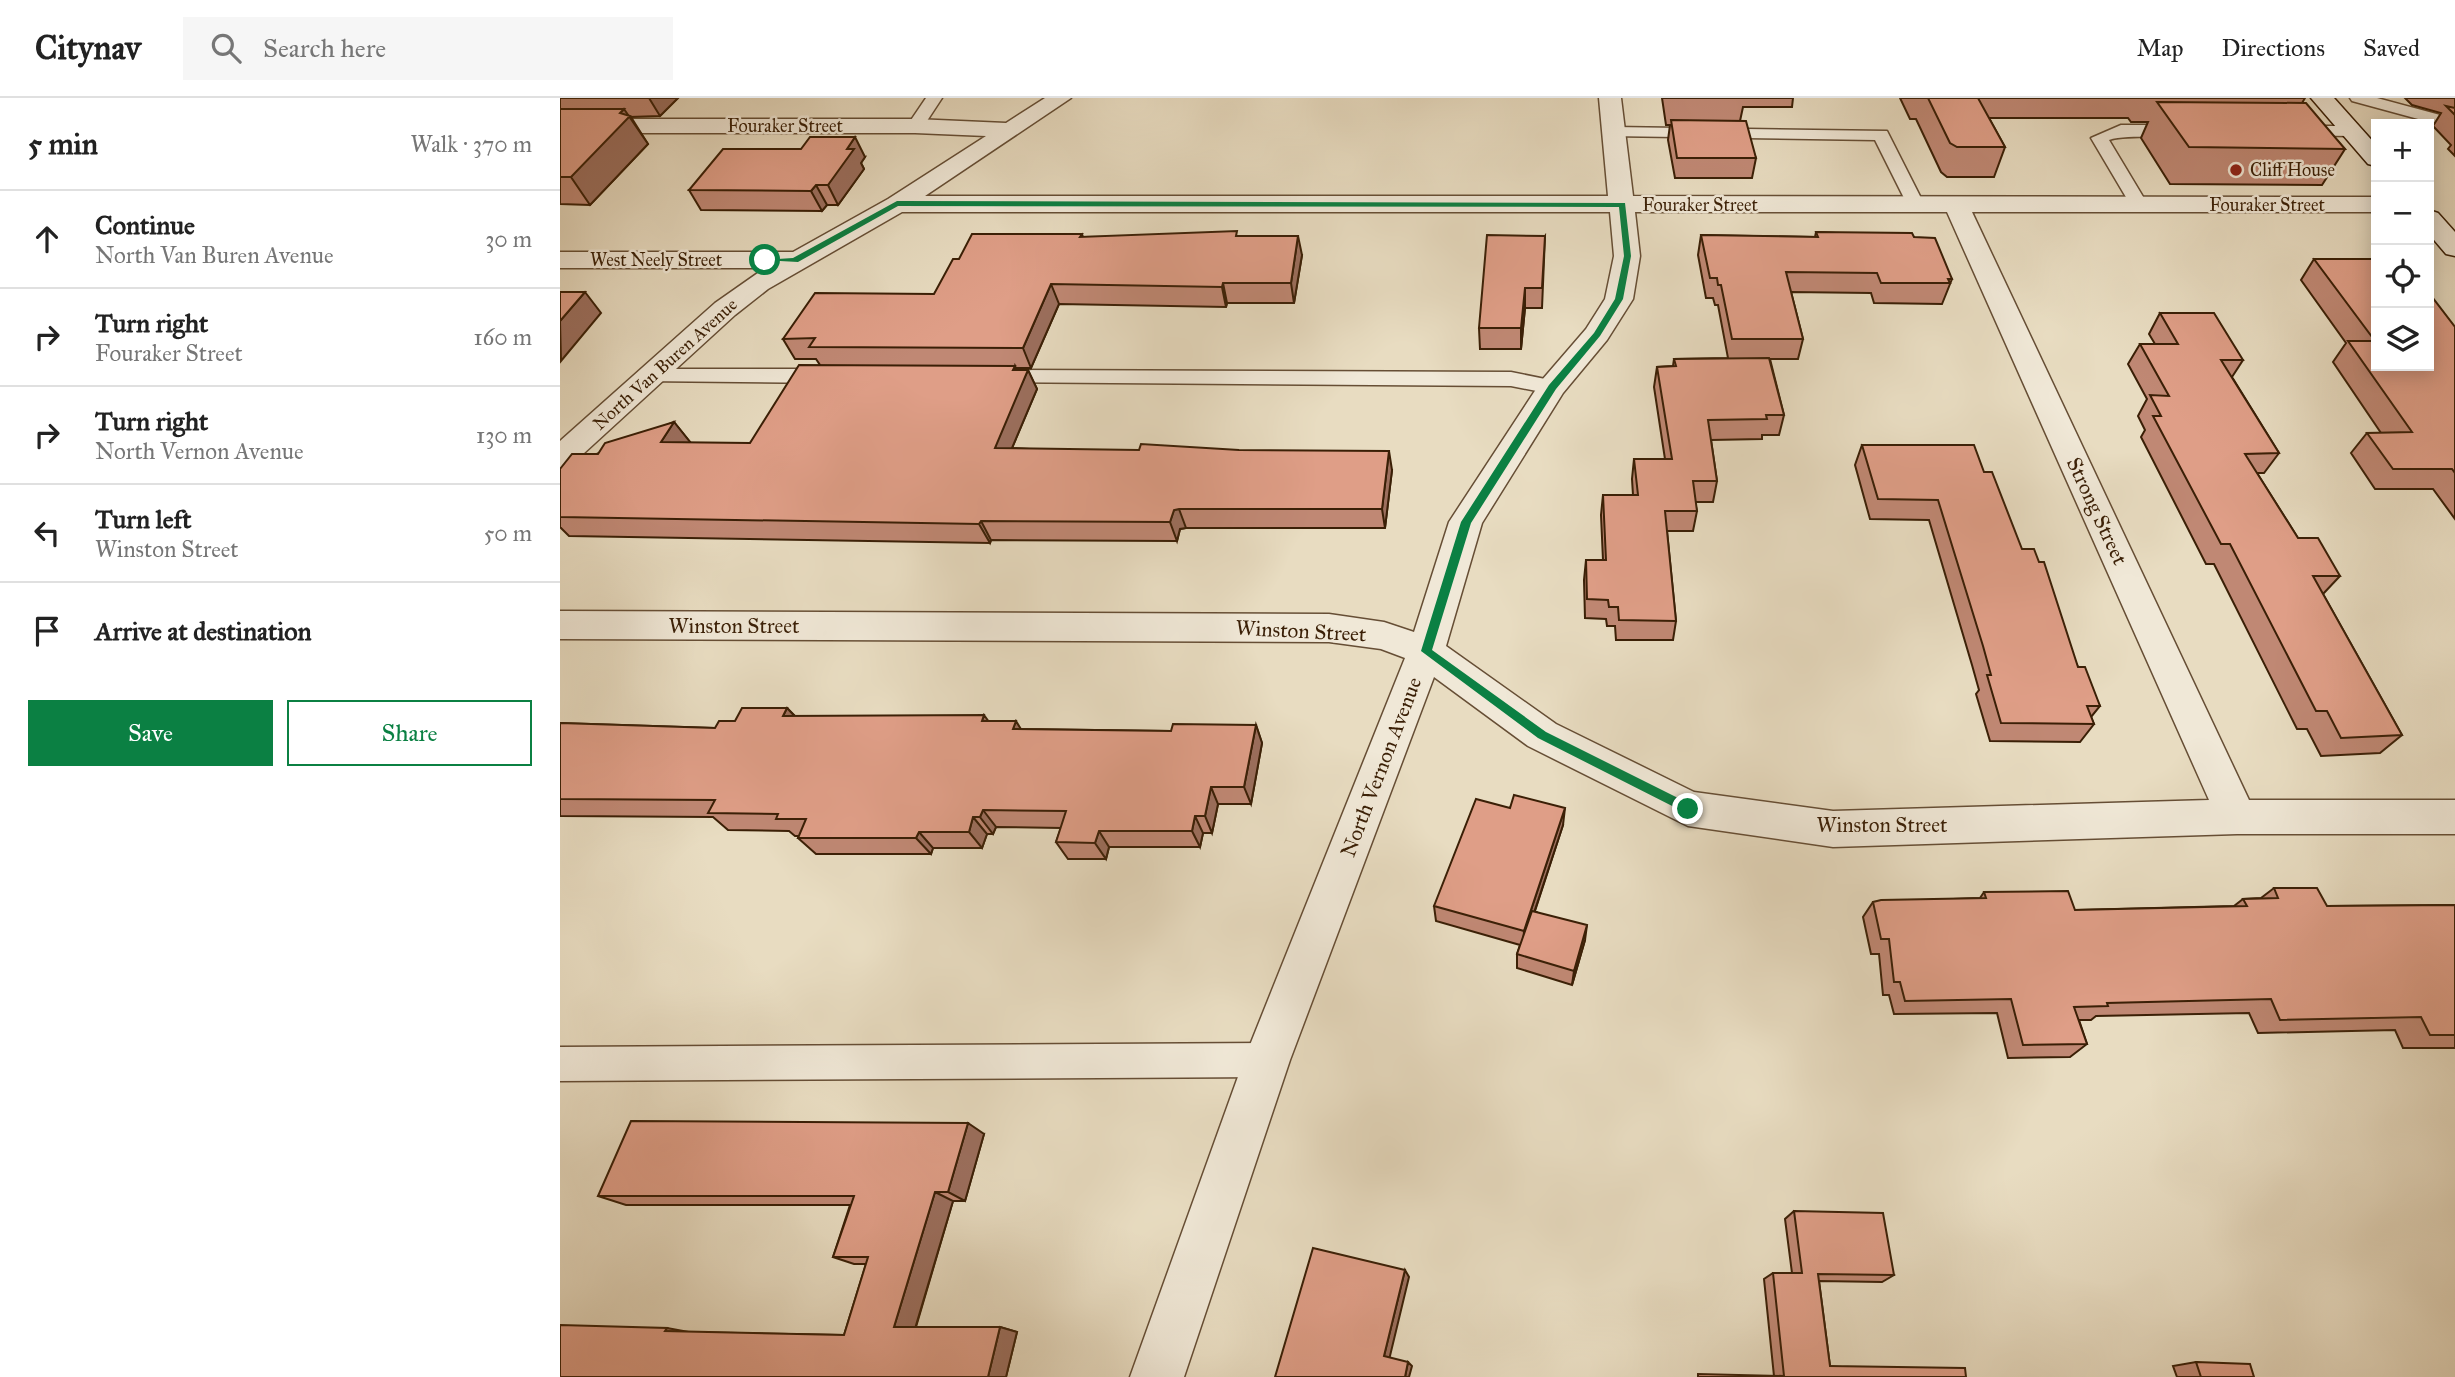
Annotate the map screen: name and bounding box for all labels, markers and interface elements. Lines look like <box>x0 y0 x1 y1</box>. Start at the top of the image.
search box <box>183 17 673 80</box>
text: Citynav <box>35 28 141 68</box>
icon: search <box>207 29 245 67</box>
text: Search here <box>263 32 386 64</box>
text: Map <box>2137 33 2184 63</box>
text: Directions <box>2222 33 2325 63</box>
text: Saved <box>2363 33 2420 63</box>
street label: Fouraker Street <box>727 115 843 137</box>
map controls <box>2371 119 2434 371</box>
button: + <box>2371 119 2434 182</box>
text: 5 min <box>28 126 98 162</box>
text: Walk · 370 m <box>411 130 532 158</box>
place label: Cliff House <box>2250 159 2335 181</box>
marker: Cliff House <box>2228 162 2244 178</box>
button: − <box>2371 182 2434 245</box>
street label: Fouraker Street <box>1642 194 1758 216</box>
street label: Fouraker Street <box>2209 194 2325 216</box>
text: Continue <box>95 209 195 241</box>
icon: ahead <box>28 220 66 258</box>
text: 30 m <box>485 225 532 253</box>
text: North Van Buren Avenue <box>95 241 334 269</box>
route start <box>749 244 780 275</box>
button: locate <box>2371 245 2434 308</box>
street label: West Neely Street <box>590 249 723 271</box>
street label: North Van Buren Avenue <box>588 293 742 435</box>
text: Turn right <box>95 307 208 339</box>
button: layers <box>2371 308 2434 371</box>
icon: right <box>28 318 66 356</box>
text: 160 m <box>474 323 532 351</box>
text: Fouraker Street <box>95 339 243 367</box>
text: Turn right <box>95 405 208 437</box>
icon: right <box>28 416 66 454</box>
text: 130 m <box>476 421 532 449</box>
text: North Vernon Avenue <box>95 437 304 465</box>
street label: Strong Street <box>2061 453 2134 570</box>
text: Turn left <box>95 503 191 535</box>
icon: left <box>28 514 66 552</box>
text: 50 m <box>484 519 532 547</box>
text: Winston Street <box>95 535 238 563</box>
icon: arrive <box>28 612 66 650</box>
street label: Winston Street <box>669 613 800 639</box>
text: Arrive at destination <box>95 615 312 647</box>
street label: Winston Street <box>1235 615 1368 647</box>
street label: North Vernon Avenue <box>1335 673 1427 861</box>
button: Save <box>28 700 273 766</box>
button: Share <box>287 700 532 766</box>
route end <box>1672 793 1703 824</box>
street label: Winston Street <box>1817 812 1948 838</box>

